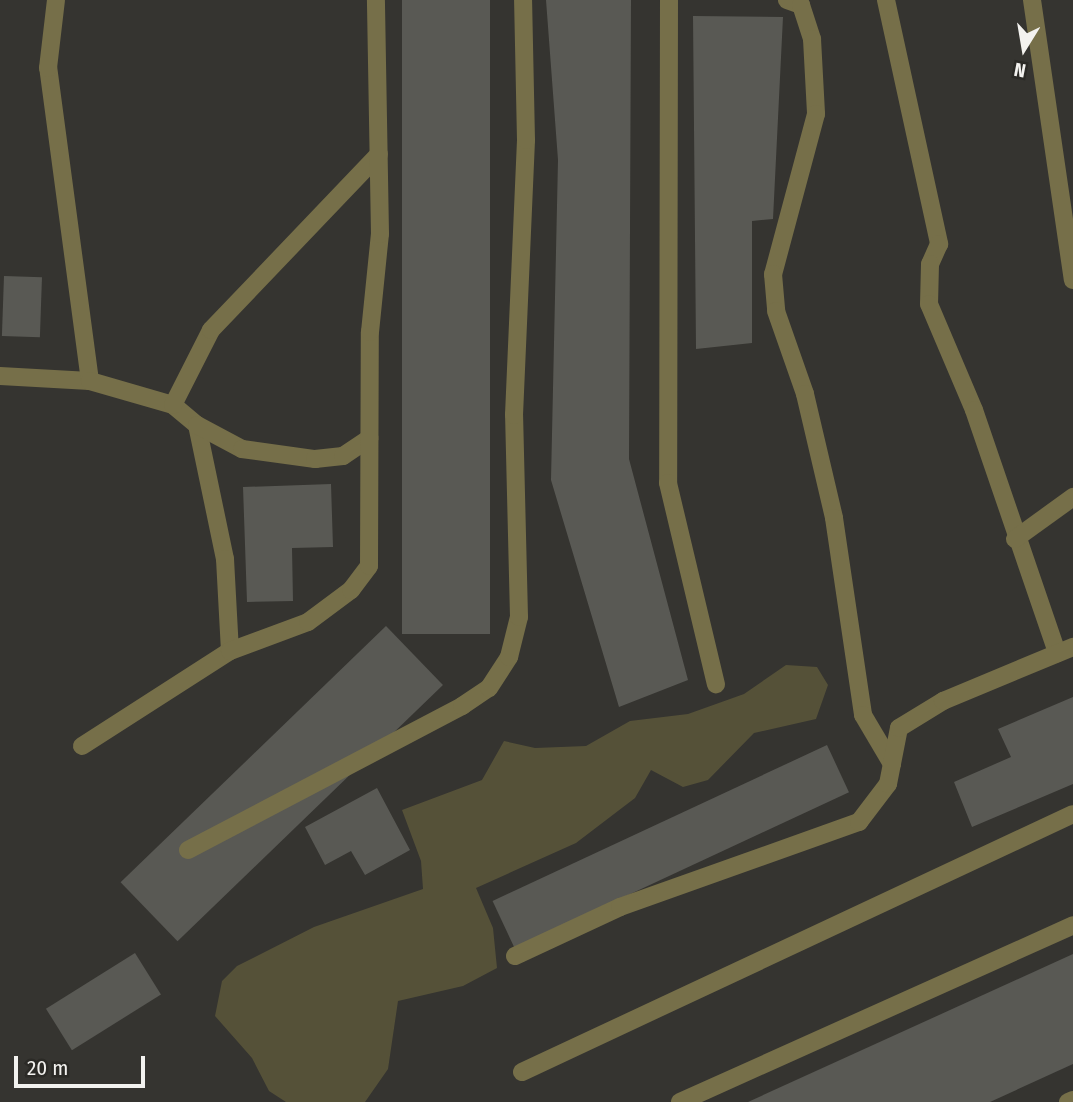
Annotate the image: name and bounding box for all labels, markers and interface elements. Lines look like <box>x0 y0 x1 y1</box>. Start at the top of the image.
north arrow <box>989 14 1059 84</box>
text: N <box>1012 58 1028 82</box>
scale bar <box>18 1042 149 1086</box>
text: 20 m <box>27 1055 68 1081</box>

